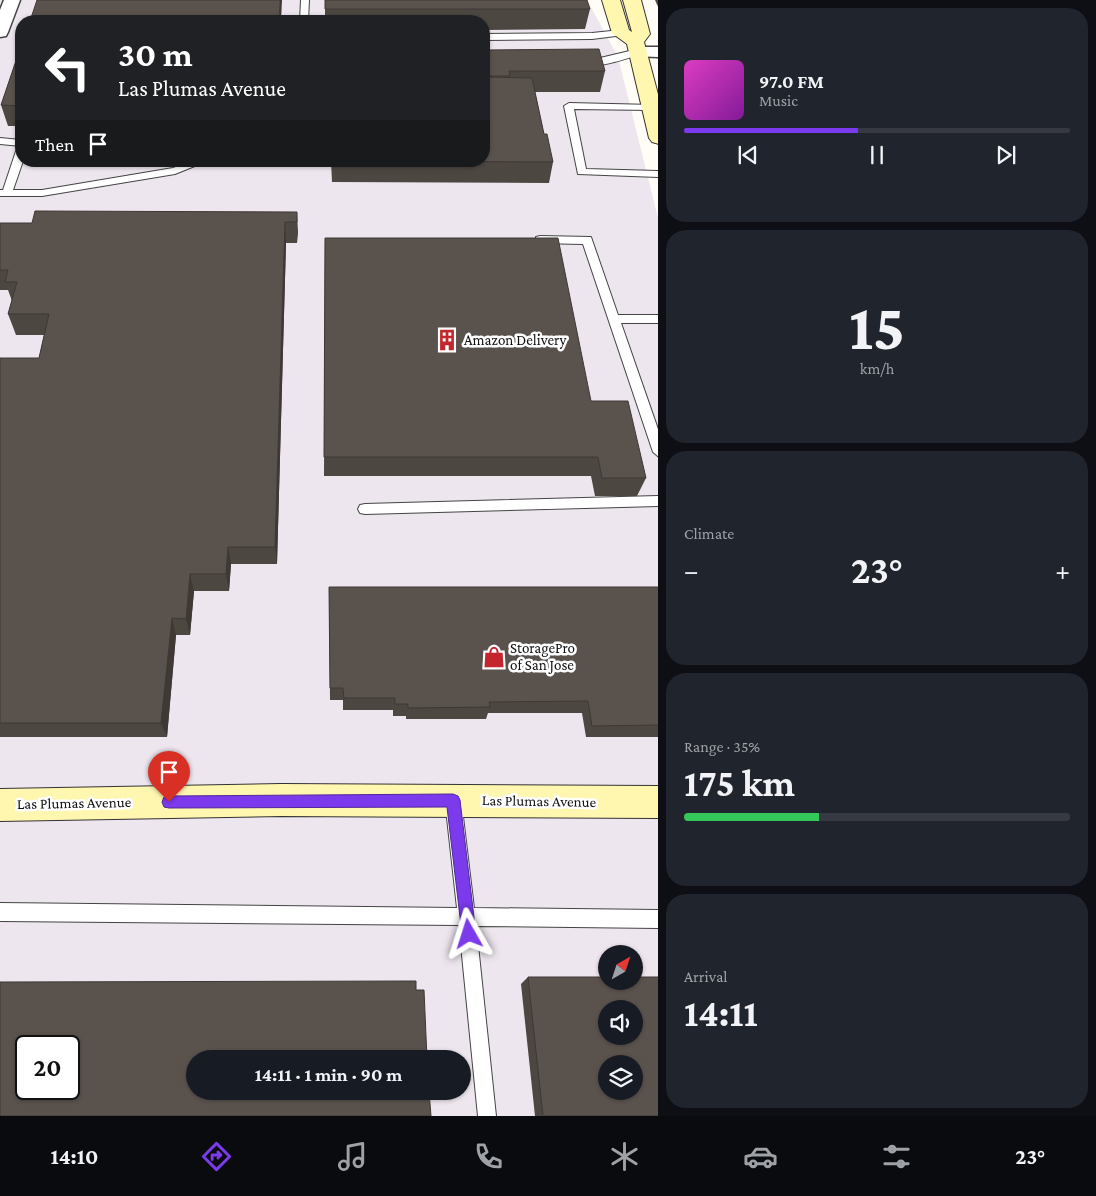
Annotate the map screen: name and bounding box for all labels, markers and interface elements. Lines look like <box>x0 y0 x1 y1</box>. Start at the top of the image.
icon: left <box>35 35 100 100</box>
text: 30 m <box>118 35 193 74</box>
text: 97.0 FM <box>759 71 824 92</box>
text: Las Plumas Avenue <box>118 76 286 101</box>
text: Music <box>759 92 798 109</box>
icon: arrive <box>84 130 112 158</box>
text: Then <box>35 134 74 155</box>
icon: previous <box>734 141 762 169</box>
icon: pause <box>863 141 891 169</box>
icon: next <box>992 141 1020 169</box>
text: 15 <box>849 291 905 363</box>
building icon: Amazon Delivery <box>434 327 460 353</box>
place label: Amazon Delivery <box>464 332 566 349</box>
text: km/h <box>860 360 894 377</box>
text: Climate <box>684 525 734 542</box>
text: 23° <box>851 549 903 591</box>
text: − <box>684 555 699 586</box>
text: + <box>1055 555 1070 586</box>
place label: StoragePro of San Jose <box>510 640 575 674</box>
shop icon: StoragePro of San Jose <box>481 644 507 670</box>
text: Range · 35% <box>684 738 760 755</box>
pin <box>148 751 190 802</box>
icon: arrive <box>155 758 183 786</box>
text: 175 km <box>684 762 795 804</box>
street label: Las Plumas Avenue <box>482 792 597 810</box>
street label: Las Plumas Avenue <box>17 794 132 812</box>
position arrow <box>442 907 494 959</box>
north arrow <box>598 945 642 990</box>
map controls <box>598 945 643 1100</box>
text: Arrival <box>684 968 728 985</box>
text: 14:11 <box>684 992 758 1034</box>
button: sound <box>598 1000 643 1045</box>
speed limit sign: 20 <box>15 1035 80 1100</box>
button: layers <box>598 1055 643 1100</box>
text: 14:11 · 1 min · 90 m <box>255 1064 402 1085</box>
icon: directions <box>199 1139 234 1174</box>
icon: music <box>335 1139 370 1174</box>
icon: phone <box>471 1139 506 1174</box>
icon: climate <box>607 1139 642 1174</box>
icon: car <box>743 1139 778 1174</box>
icon: filters <box>879 1139 914 1174</box>
text: 14:10 <box>51 1144 98 1169</box>
text: 23° <box>1015 1144 1045 1169</box>

